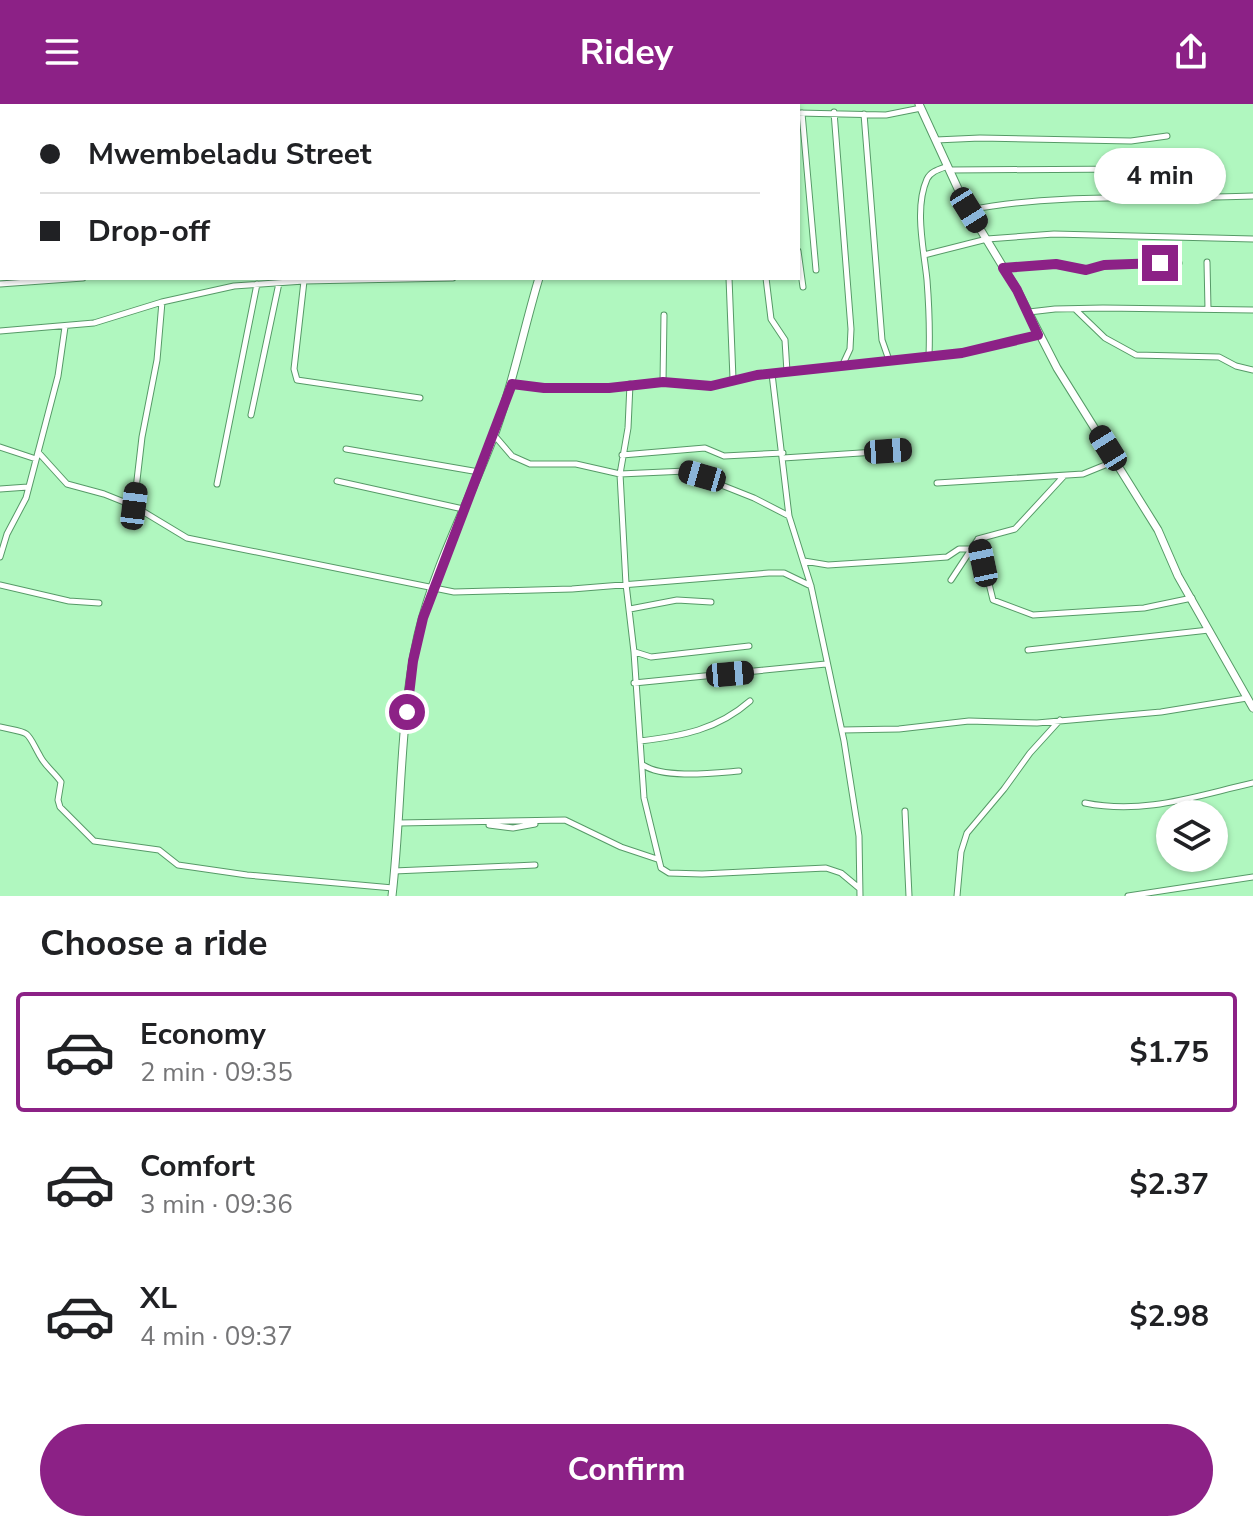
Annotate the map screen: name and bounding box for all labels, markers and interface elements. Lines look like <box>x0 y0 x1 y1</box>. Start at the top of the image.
text: Ridey <box>580 28 673 77</box>
icon: menu <box>40 30 84 74</box>
icon: share <box>1169 30 1213 74</box>
text: Mwembeladu Street <box>88 134 371 175</box>
callout: 4 min <box>1094 147 1226 203</box>
text: 4 min <box>1126 158 1194 193</box>
car <box>946 183 992 237</box>
text: Drop-off <box>88 211 210 252</box>
route end <box>1142 245 1178 281</box>
car <box>1085 421 1131 475</box>
car <box>863 437 913 465</box>
car <box>676 458 728 494</box>
car <box>119 481 149 531</box>
car <box>966 537 1000 589</box>
car <box>705 660 755 688</box>
route start <box>389 694 425 730</box>
map controls <box>1156 800 1228 872</box>
button: layers <box>1156 800 1228 872</box>
text: Choose a ride <box>40 919 268 968</box>
text: Economy <box>140 1014 266 1055</box>
icon: car <box>44 1016 116 1088</box>
text: $1.75 <box>1130 1032 1209 1073</box>
text: 2 min · 09:35 <box>140 1055 293 1090</box>
text: Comfort <box>140 1146 255 1187</box>
icon: car <box>44 1148 116 1220</box>
text: $2.37 <box>1130 1164 1209 1205</box>
text: 3 min · 09:36 <box>140 1187 293 1222</box>
text: XL <box>140 1278 177 1319</box>
icon: car <box>44 1280 116 1352</box>
text: $2.98 <box>1130 1296 1209 1337</box>
text: 4 min · 09:37 <box>140 1319 293 1354</box>
button: Confirm <box>40 1424 1213 1516</box>

